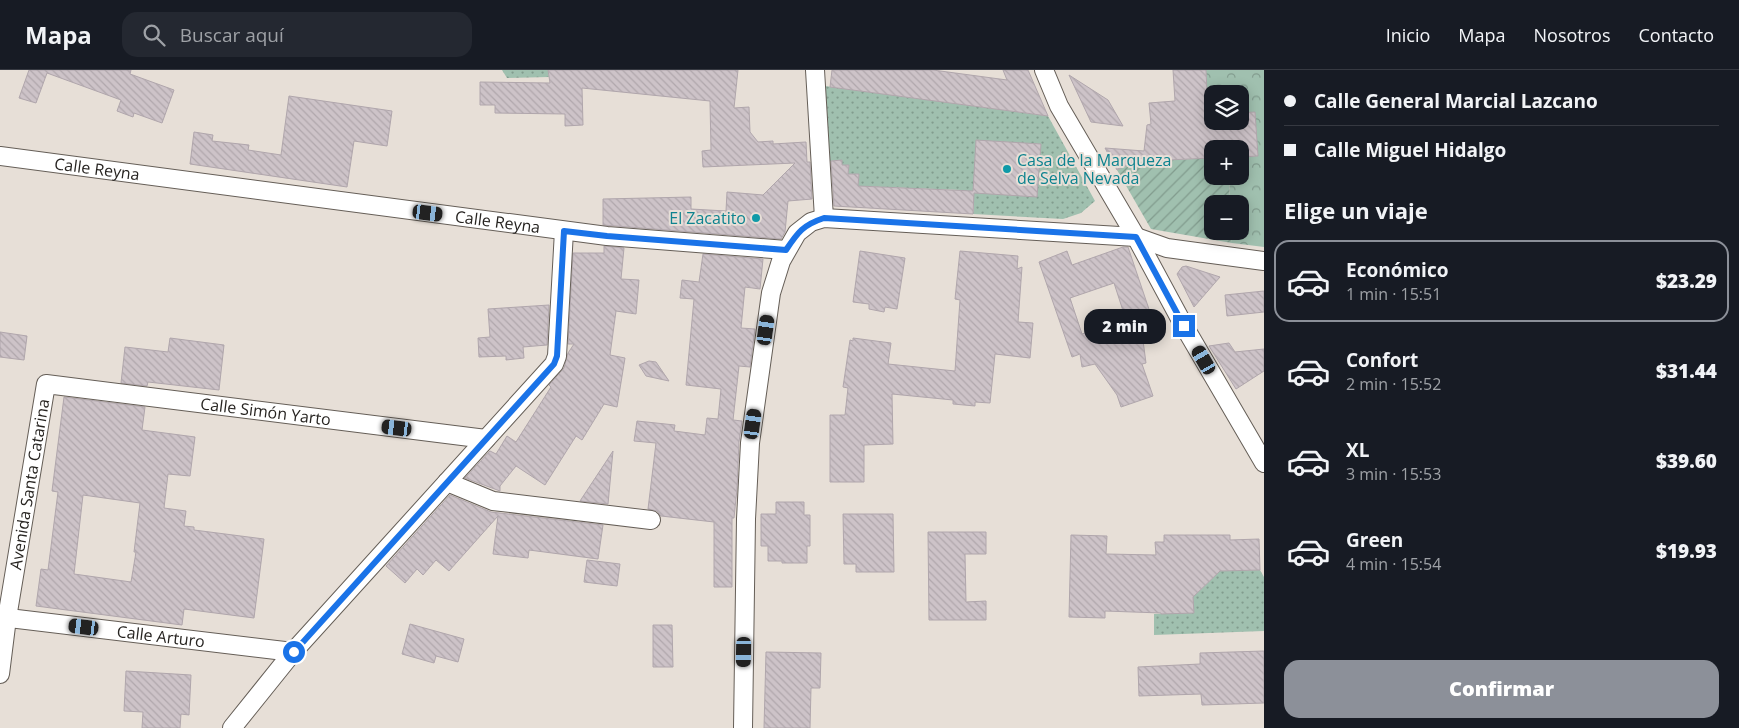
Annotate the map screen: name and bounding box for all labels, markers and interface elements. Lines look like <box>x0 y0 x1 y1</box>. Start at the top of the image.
search box <box>122 12 472 57</box>
text: Mapa <box>25 18 92 51</box>
icon: search <box>140 21 168 49</box>
text: Buscar aquí <box>180 22 284 48</box>
text: Inicio <box>1386 23 1430 47</box>
text: Mapa <box>1458 23 1506 47</box>
text: Nosotros <box>1534 23 1611 47</box>
text: Contacto <box>1639 23 1714 47</box>
map controls <box>1204 85 1249 240</box>
button: layers <box>1204 85 1249 130</box>
text: Calle General Marcial Lazcano <box>1314 88 1598 114</box>
text: Calle Miguel Hidalgo <box>1314 137 1506 163</box>
button: + <box>1204 140 1249 185</box>
place label: Casa de la Marqueza de Selva Nevada <box>1017 149 1171 189</box>
street label: Calle Reyna <box>53 152 141 185</box>
marker: Casa de la Marqueza de Selva Nevada <box>1001 163 1013 175</box>
button: − <box>1204 195 1249 240</box>
text: Elige un viaje <box>1284 195 1428 225</box>
car <box>412 204 443 222</box>
street label: Calle Reyna <box>454 205 542 238</box>
place label: El Zacatito <box>669 207 746 229</box>
marker: El Zacatito <box>750 212 762 224</box>
text: Económico <box>1346 257 1448 283</box>
icon: car <box>1286 259 1331 304</box>
text: $23.29 <box>1656 268 1717 294</box>
text: 1 min · 15:51 <box>1346 283 1441 305</box>
callout: 2 min <box>1084 308 1166 344</box>
car <box>756 314 775 346</box>
text: 2 min <box>1102 315 1148 337</box>
route end <box>1173 315 1195 337</box>
car <box>1190 343 1217 377</box>
text: Confort <box>1346 347 1418 373</box>
icon: car <box>1286 349 1331 394</box>
text: $31.44 <box>1656 358 1717 384</box>
text: 2 min · 15:52 <box>1346 373 1441 395</box>
street label: Calle Simón Yarto <box>199 392 332 431</box>
street label: Avenida Santa Catarina <box>4 397 54 571</box>
car <box>743 408 762 440</box>
car <box>381 419 412 437</box>
text: XL <box>1346 437 1369 463</box>
icon: car <box>1286 439 1331 484</box>
text: $39.60 <box>1656 448 1717 474</box>
text: 3 min · 15:53 <box>1346 463 1441 485</box>
text: Green <box>1346 527 1403 553</box>
icon: car <box>1286 529 1331 574</box>
text: $19.93 <box>1656 538 1717 564</box>
text: 4 min · 15:54 <box>1346 553 1441 575</box>
car <box>68 618 99 636</box>
street label: Calle Arturo <box>116 620 206 652</box>
car <box>736 637 751 667</box>
route start <box>283 641 305 663</box>
button: Confirmar <box>1284 660 1719 718</box>

